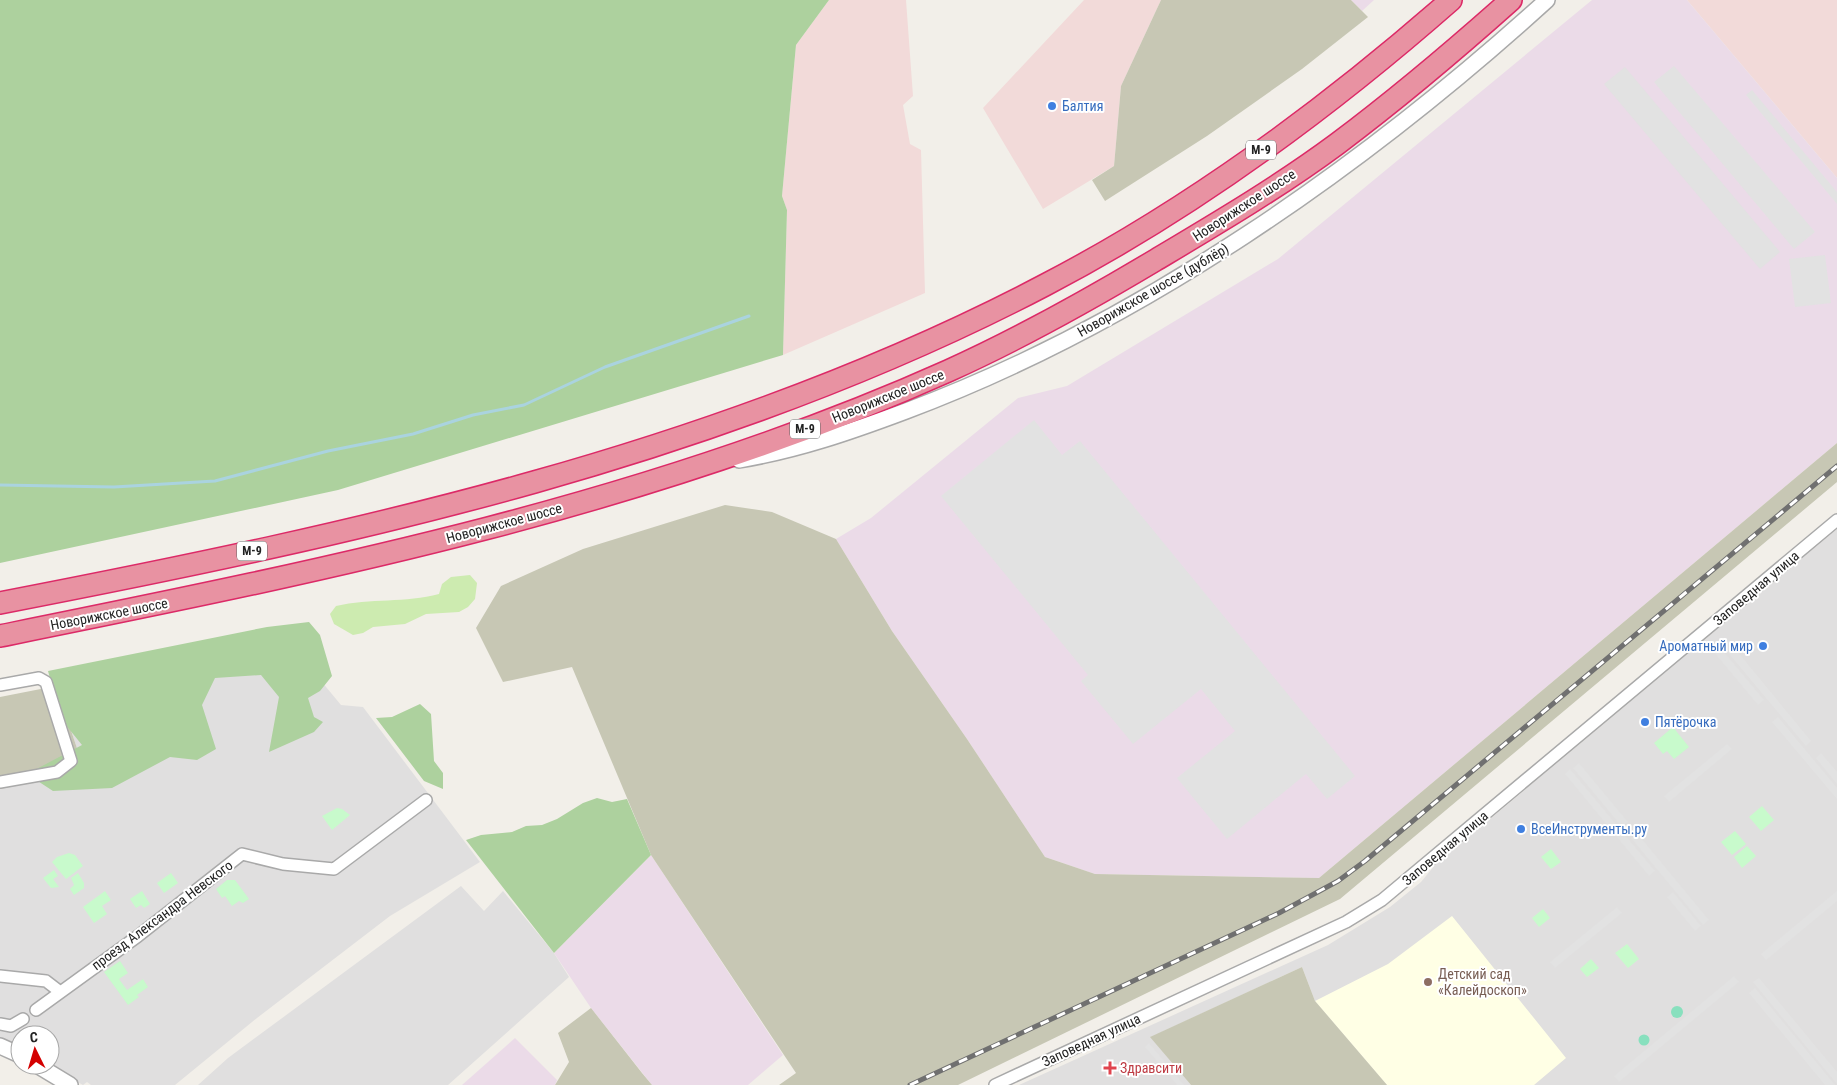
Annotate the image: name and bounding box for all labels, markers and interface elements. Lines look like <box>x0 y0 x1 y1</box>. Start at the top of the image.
place label: Балтия <box>1062 98 1103 114</box>
marker: Балтия <box>1046 100 1058 112</box>
road number: М-9 <box>1246 140 1276 160</box>
street label: Новорижское шоссе <box>1190 166 1299 244</box>
street label: Новорижское шоссе (дублёр) <box>1075 240 1232 341</box>
street label: Новорижское шоссе <box>830 366 947 426</box>
road number: М-9 <box>790 419 820 438</box>
street label: Новорижское шоссе <box>444 500 564 546</box>
road number: М-9 <box>237 542 267 560</box>
street label: Заповедная улица <box>1710 548 1802 628</box>
street label: Новорижское шоссе <box>49 595 169 633</box>
place label: Ароматный мир <box>1659 638 1753 654</box>
marker: Ароматный мир <box>1757 640 1769 652</box>
place label: Пятёрочка <box>1655 714 1717 730</box>
marker: Пятёрочка <box>1639 716 1651 728</box>
street label: Заповедная улица <box>1399 808 1491 888</box>
place label: ВсеИнструменты.ру <box>1531 821 1647 837</box>
marker: ВсеИнструменты.ру <box>1515 823 1527 835</box>
street label: проезд Александра Невского <box>88 857 236 973</box>
place label: Детский сад «Калейдоскоп» <box>1438 966 1527 998</box>
marker: Детский сад «Калейдоскоп» <box>1422 976 1434 988</box>
street label: Заповедная улица <box>1039 1010 1143 1070</box>
north arrow <box>10 1025 60 1075</box>
text: С <box>29 1029 39 1045</box>
place label: Здравсити <box>1120 1060 1182 1076</box>
marker: Здравсити <box>1104 1062 1116 1074</box>

